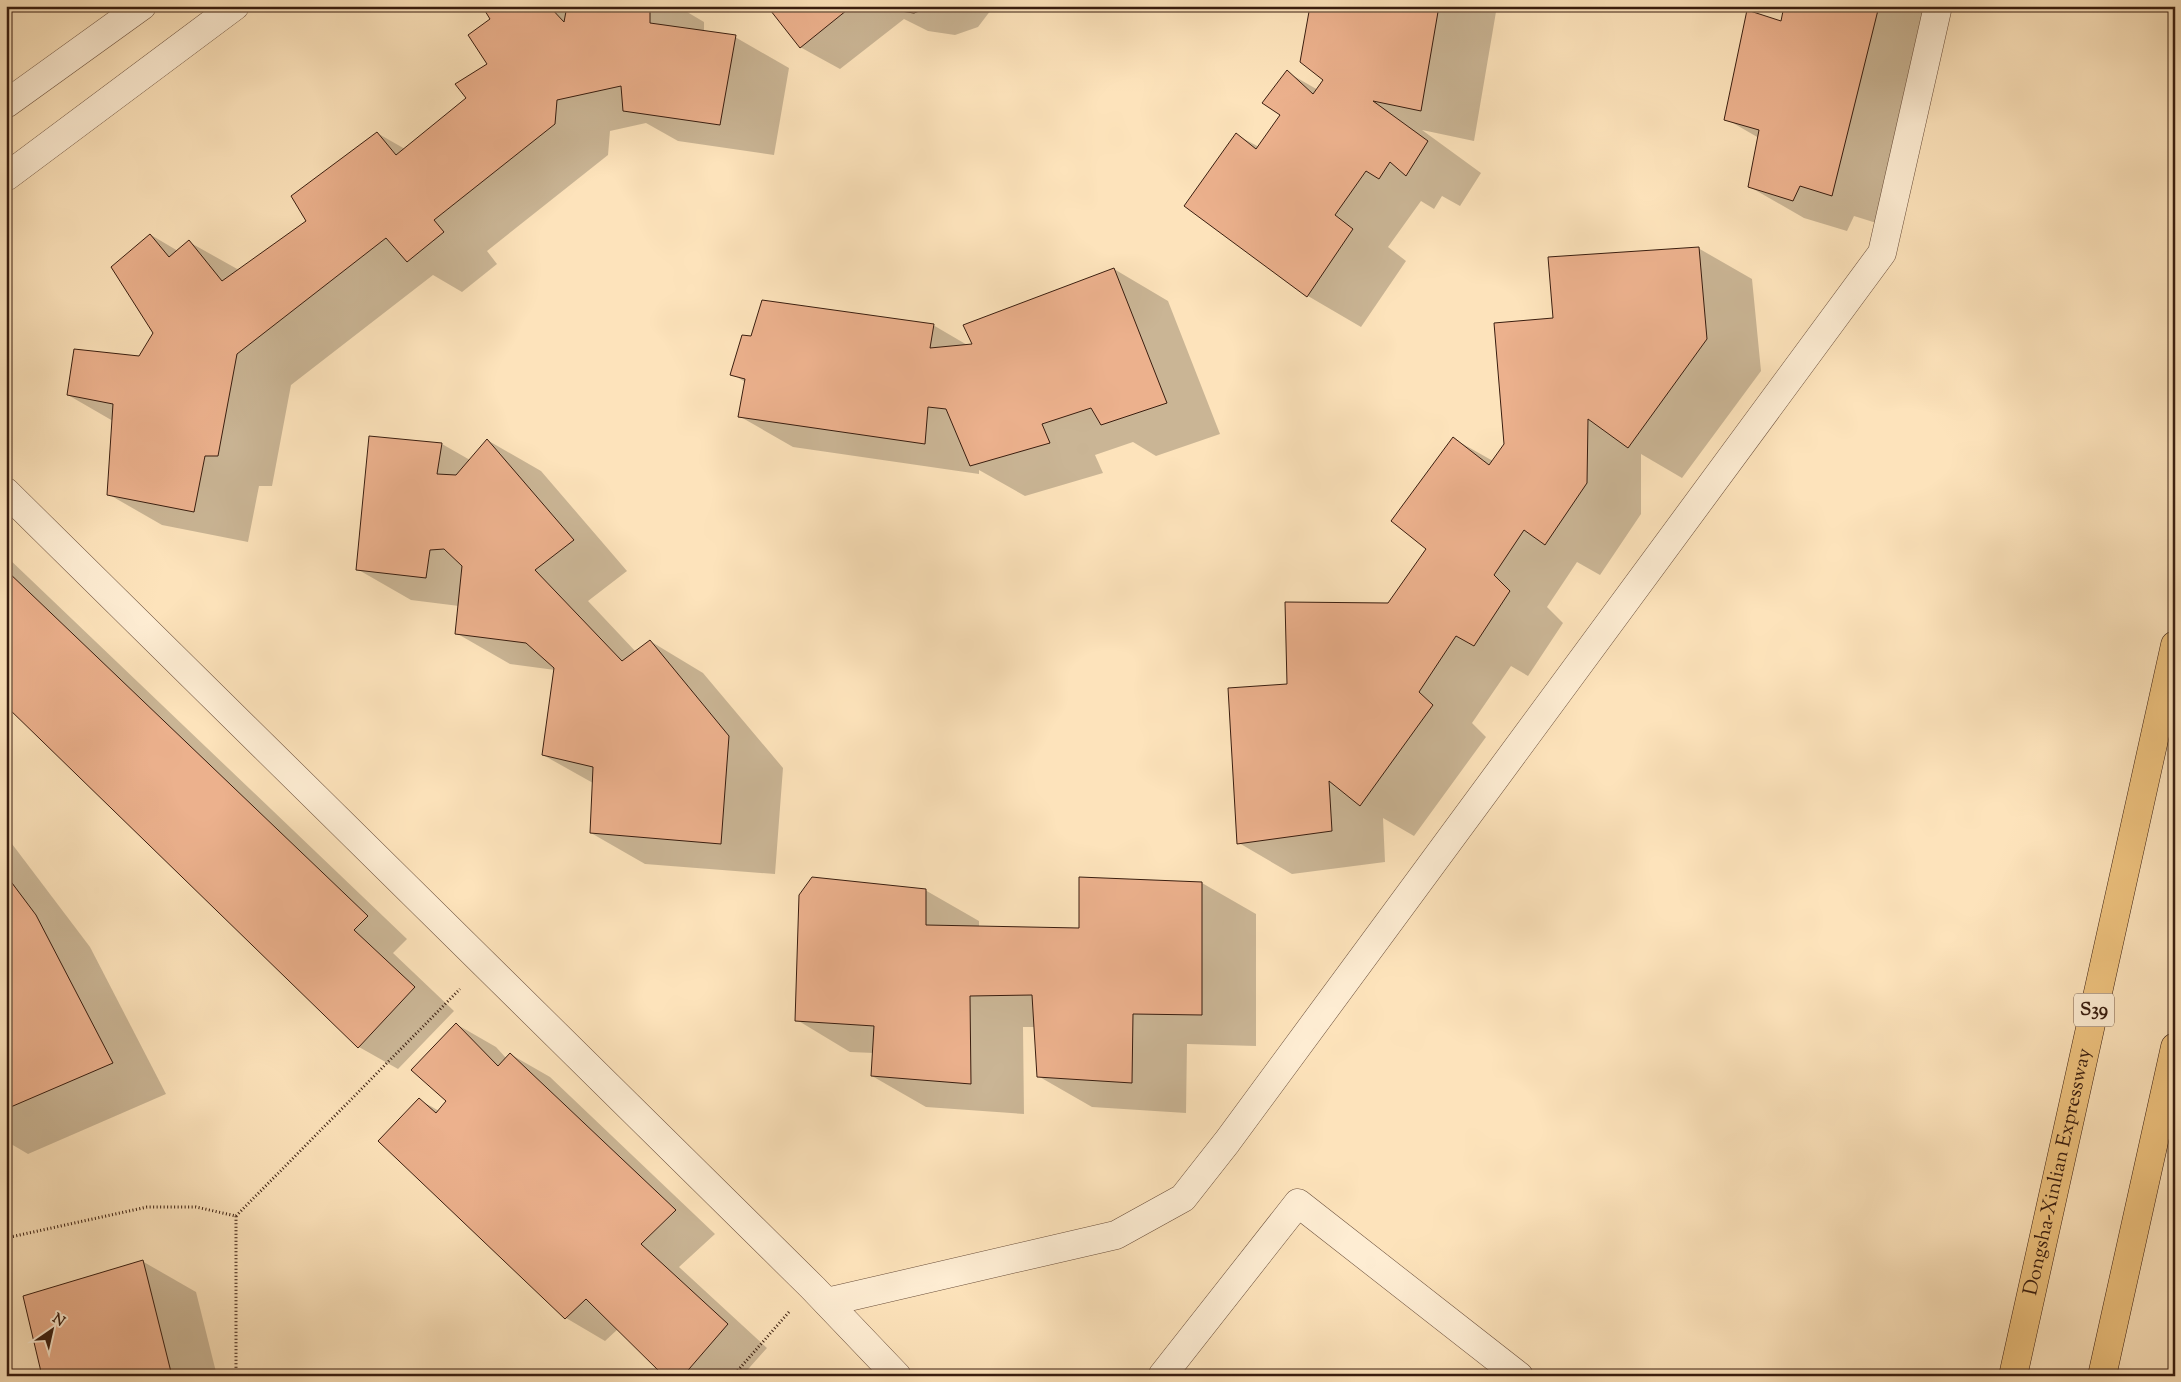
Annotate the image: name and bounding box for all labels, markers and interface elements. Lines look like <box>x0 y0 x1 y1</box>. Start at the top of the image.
road number: S39 <box>2074 994 2114 1026</box>
street label: Dongsha-Xinlian Expressway <box>2017 1045 2100 1298</box>
north arrow <box>28 1304 78 1354</box>
text: N <box>48 1309 68 1332</box>

